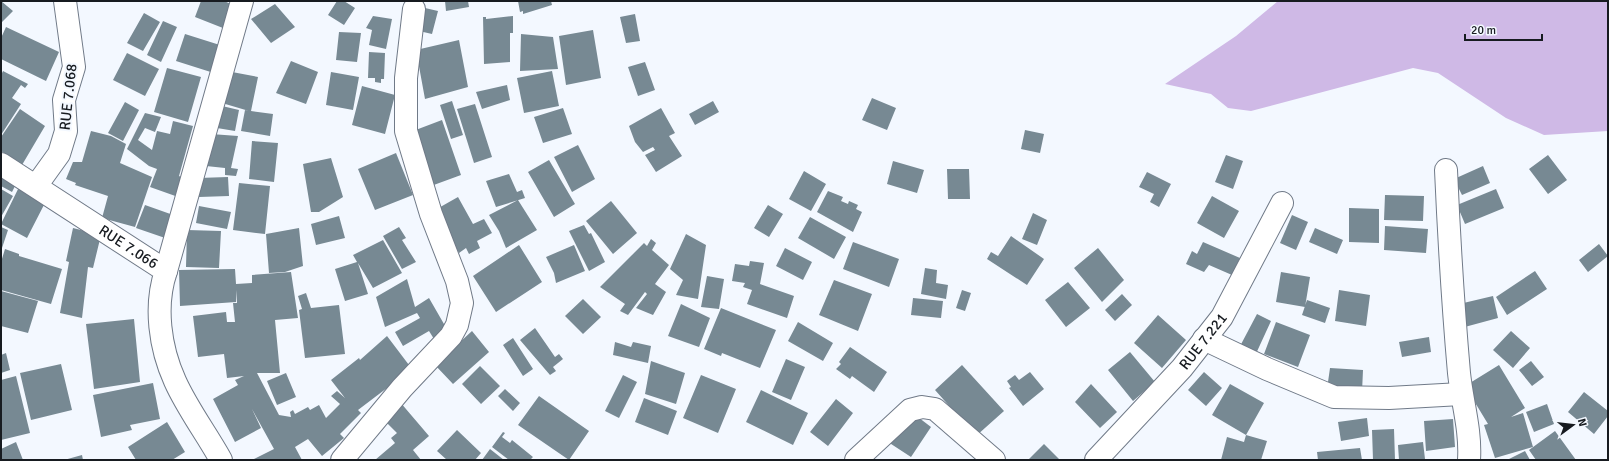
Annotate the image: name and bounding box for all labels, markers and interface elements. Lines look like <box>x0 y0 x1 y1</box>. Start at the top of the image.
scale bar <box>1465 16 1542 42</box>
text: 20 m <box>1471 23 1496 38</box>
street label: RUE 7.068 <box>56 63 80 131</box>
street label: RUE 7.066 <box>96 221 162 272</box>
street label: RUE 7.221 <box>1175 309 1231 373</box>
north arrow <box>1553 405 1593 445</box>
text: N <box>1575 417 1589 428</box>

